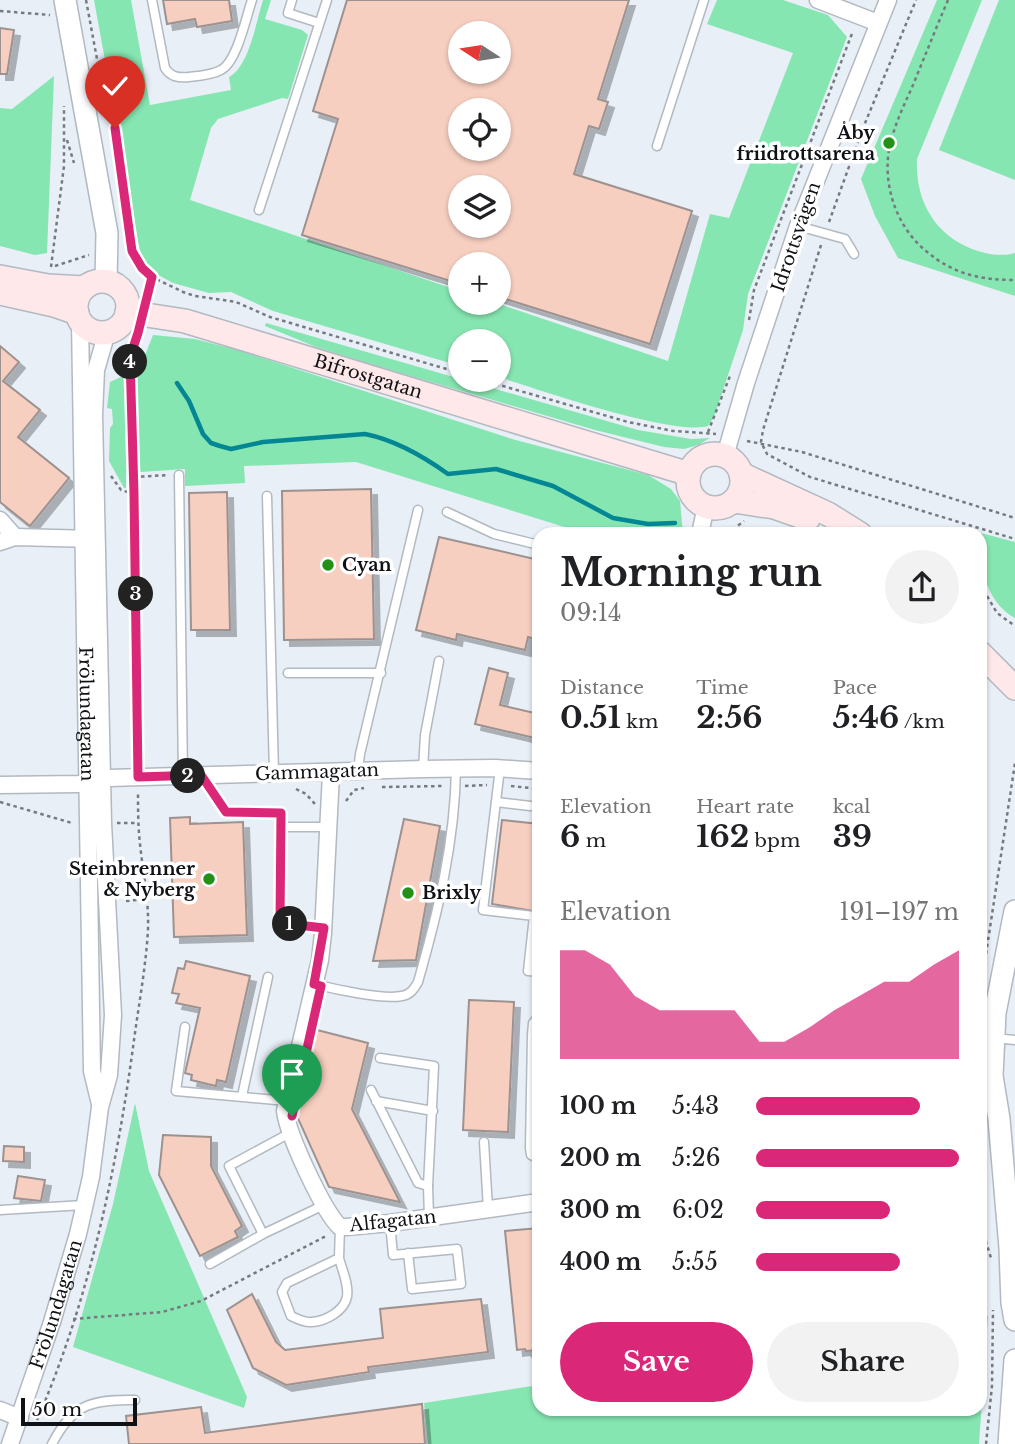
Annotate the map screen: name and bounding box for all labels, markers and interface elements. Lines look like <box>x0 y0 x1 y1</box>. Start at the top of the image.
north arrow <box>448 21 511 84</box>
map controls <box>448 21 511 392</box>
pin <box>85 56 145 128</box>
icon: check <box>96 67 134 105</box>
button: locate <box>448 98 511 161</box>
place label: Åby friidrottsarena <box>737 121 876 165</box>
marker: Åby friidrottsarena <box>881 135 897 151</box>
button: layers <box>448 175 511 238</box>
street label: Idrottsvägen <box>767 179 825 295</box>
button: + <box>448 252 511 315</box>
button: − <box>448 329 511 392</box>
pin: 4 <box>113 344 148 380</box>
text: 4 <box>123 350 136 373</box>
street label: Bifrostgatan <box>311 350 425 403</box>
text: Morning run <box>560 549 822 596</box>
button: share <box>885 550 959 624</box>
place label: Cyan <box>342 554 392 576</box>
marker: Cyan <box>320 557 336 573</box>
pin: 3 <box>118 576 154 612</box>
text: 3 <box>129 582 142 605</box>
text: 09:14 <box>560 599 621 627</box>
street label: Frölundagatan <box>74 647 98 781</box>
text: Distance <box>560 676 644 699</box>
text: Time <box>696 676 749 699</box>
text: Pace <box>833 676 877 699</box>
text: 0.51 <box>560 699 621 736</box>
text: 2:56 <box>696 699 762 736</box>
text: 5:46 <box>833 699 899 736</box>
text: km <box>621 710 658 733</box>
text: /km <box>899 710 945 733</box>
pin: 2 <box>170 758 206 794</box>
street label: Gammagatan <box>255 759 379 785</box>
text: 2 <box>181 764 194 787</box>
text: Elevation <box>560 795 652 818</box>
text: Heart rate <box>696 795 794 818</box>
text: kcal <box>833 795 871 818</box>
text: 6 <box>560 818 580 855</box>
text: 162 <box>696 818 749 855</box>
text: 39 <box>833 818 872 855</box>
text: m <box>580 829 606 852</box>
text: bpm <box>749 829 800 852</box>
place label: Steinbrenner & Nyberg <box>69 858 196 901</box>
marker: Steinbrenner & Nyberg <box>201 871 217 887</box>
place label: Brixly <box>422 882 482 904</box>
marker: Brixly <box>400 885 416 901</box>
text: Elevation <box>560 898 671 926</box>
text: 191–197 m <box>839 898 959 926</box>
pin: 1 <box>272 906 308 942</box>
text: 1 <box>285 912 294 935</box>
pin <box>262 1044 322 1116</box>
icon: arrive <box>273 1055 311 1093</box>
text: 100 m <box>560 1092 636 1120</box>
text: 5:43 <box>672 1092 719 1120</box>
text: 200 m <box>560 1144 641 1172</box>
text: 5:26 <box>672 1144 721 1172</box>
text: 300 m <box>560 1196 641 1224</box>
text: 6:02 <box>672 1196 724 1224</box>
street label: Alfagatan <box>348 1206 437 1237</box>
street label: Frölundagatan <box>26 1237 87 1372</box>
text: 400 m <box>560 1248 642 1276</box>
text: 5:55 <box>672 1248 718 1276</box>
button: Save <box>560 1322 753 1402</box>
button: Share <box>767 1322 959 1402</box>
scale bar <box>21 1395 136 1427</box>
text: 50 m <box>32 1398 82 1421</box>

